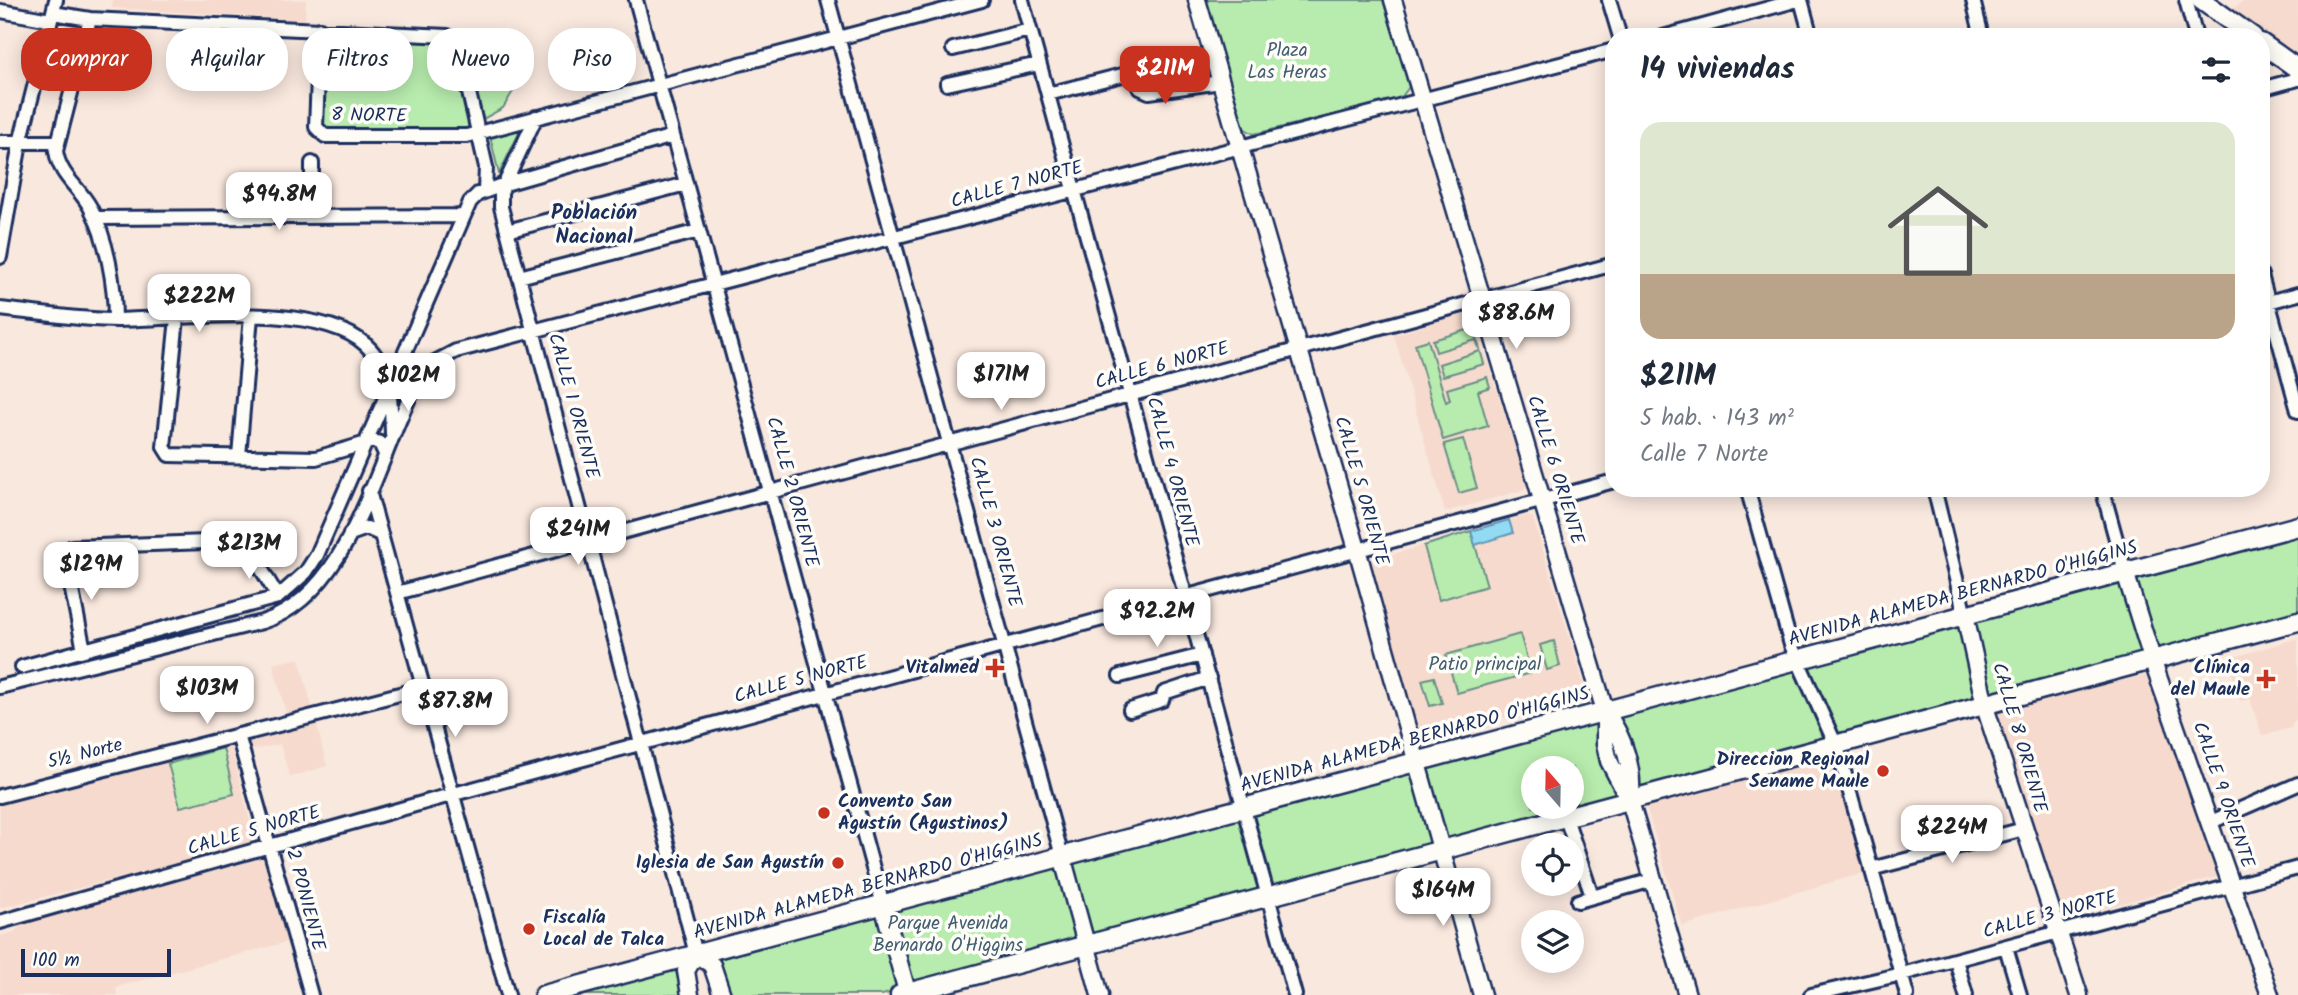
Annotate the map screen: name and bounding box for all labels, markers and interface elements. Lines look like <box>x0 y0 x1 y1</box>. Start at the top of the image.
chip: Comprar <box>21 28 152 91</box>
chip: Alquilar <box>166 28 288 91</box>
chip: Filtros <box>302 28 413 91</box>
chip: Nuevo <box>427 28 534 91</box>
chip: Piso <box>548 28 636 91</box>
park label: Plaza Las Heras <box>1247 36 1327 88</box>
pin: $211M <box>1116 46 1214 106</box>
text: 14 viviendas <box>1640 46 1795 94</box>
text: $211M <box>1136 51 1194 87</box>
icon: filters <box>2197 51 2235 89</box>
street label: 8 NORTE <box>331 100 408 132</box>
street label: CALLE 7 NORTE <box>948 153 1087 217</box>
icon: home <box>1875 168 2001 294</box>
pin: $94.8M <box>222 173 336 232</box>
text: $94.8M <box>242 177 316 213</box>
district label: Población Nacional <box>551 197 637 254</box>
pin: $222M <box>150 274 248 334</box>
text: $222M <box>163 279 235 315</box>
pin: $88.6M <box>1459 292 1573 351</box>
text: $88.6M <box>1478 296 1554 332</box>
street label: CALLE 1 ORIENTE <box>539 330 607 483</box>
street label: CALLE 6 NORTE <box>1092 333 1233 398</box>
pin: $171M <box>952 352 1050 412</box>
text: $211M <box>1640 353 1716 401</box>
pin: $102M <box>359 354 457 413</box>
text: $171M <box>973 357 1029 393</box>
text: $102M <box>376 358 440 394</box>
street label: CALLE 6 ORIENTE <box>1518 392 1592 549</box>
street label: CALLE 4 ORIENTE <box>1138 394 1207 551</box>
text: 5 hab. · 143 m² <box>1640 401 1794 437</box>
street label: CALLE 2 ORIENTE <box>757 413 827 572</box>
street label: CALLE 5 ORIENTE <box>1325 413 1397 570</box>
text: Calle 7 Norte <box>1640 437 1768 473</box>
street label: CALLE 3 ORIENTE <box>960 453 1030 611</box>
pin: $241M <box>529 508 627 567</box>
text: $241M <box>546 512 610 548</box>
pin: $213M <box>200 522 298 581</box>
text: $213M <box>217 526 281 562</box>
street label: AVENIDA ALAMEDA BERNARDO O'HIGGINS <box>1785 533 2141 655</box>
pin: $129M <box>42 542 140 602</box>
text: $129M <box>60 547 123 583</box>
pin: $92.2M <box>1100 590 1214 649</box>
text: $92.2M <box>1120 594 1194 630</box>
street label: CALLE 5 NORTE <box>731 648 872 712</box>
park label: Patio principal <box>1429 650 1542 680</box>
place label: Vitalmed <box>906 653 980 683</box>
place label: Clínica del Maule <box>2171 653 2250 705</box>
marker: Vitalmed <box>985 658 1005 678</box>
street label: CALLE 8 ORIENTE <box>1983 659 2055 818</box>
pin: $103M <box>158 666 256 726</box>
marker: Clínica del Maule <box>2256 669 2276 689</box>
text: $103M <box>176 671 238 707</box>
street label: AVENIDA ALAMEDA BERNARDO O'HIGGINS <box>1237 679 1593 801</box>
pin: $87.8M <box>398 680 512 739</box>
text: $87.8M <box>418 684 492 720</box>
street label: CALLE 9 ORIENTE <box>2184 718 2262 873</box>
street label: 5½ Norte <box>44 730 126 778</box>
place label: Direccion Regional Sename Maule <box>1717 745 1870 797</box>
north arrow <box>1521 756 1584 819</box>
map controls <box>1521 756 1584 973</box>
marker: Direccion Regional Sename Maule <box>1875 763 1891 779</box>
place label: Convento San Agustín (Agustinos) <box>838 787 1009 839</box>
street label: CALLE 5 NORTE <box>184 797 325 864</box>
marker: Convento San Agustín (Agustinos) <box>816 805 832 821</box>
pin: $224M <box>1903 806 2001 865</box>
text: $224M <box>1917 810 1987 846</box>
street label: AVENIDA ALAMEDA BERNARDO O'HIGGINS <box>690 826 1046 948</box>
button: locate <box>1521 833 1584 896</box>
street label: 2 PONIENTE <box>277 846 333 955</box>
place label: Iglesia de San Agustín <box>636 848 824 878</box>
marker: Iglesia de San Agustín <box>830 855 846 871</box>
pin: $164M <box>1394 869 1492 928</box>
text: $164M <box>1412 873 1474 909</box>
street label: CALLE 3 NORTE <box>1980 882 2121 947</box>
place label: Fiscalía Local de Talca <box>543 903 665 955</box>
park label: Parque Avenida Bernardo O'Higgins <box>873 909 1023 961</box>
button: layers <box>1521 910 1584 973</box>
marker: Fiscalía Local de Talca <box>521 921 537 937</box>
scale bar <box>21 946 172 978</box>
text: 100 m <box>32 946 80 976</box>

